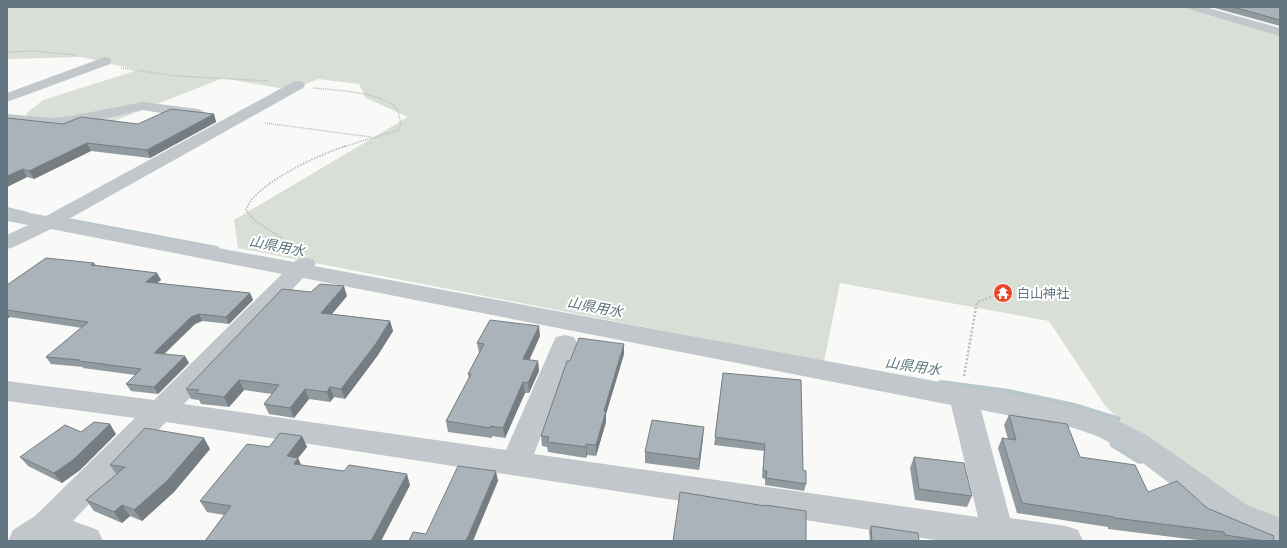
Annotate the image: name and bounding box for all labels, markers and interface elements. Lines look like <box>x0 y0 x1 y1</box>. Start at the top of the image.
water label: 山県用水 <box>248 232 308 261</box>
temple icon: 白山神社 <box>992 282 1014 304</box>
place label: 白山神社 <box>1017 285 1069 302</box>
water label: 山県用水 <box>566 293 626 322</box>
water label: 山県用水 <box>884 353 944 379</box>

